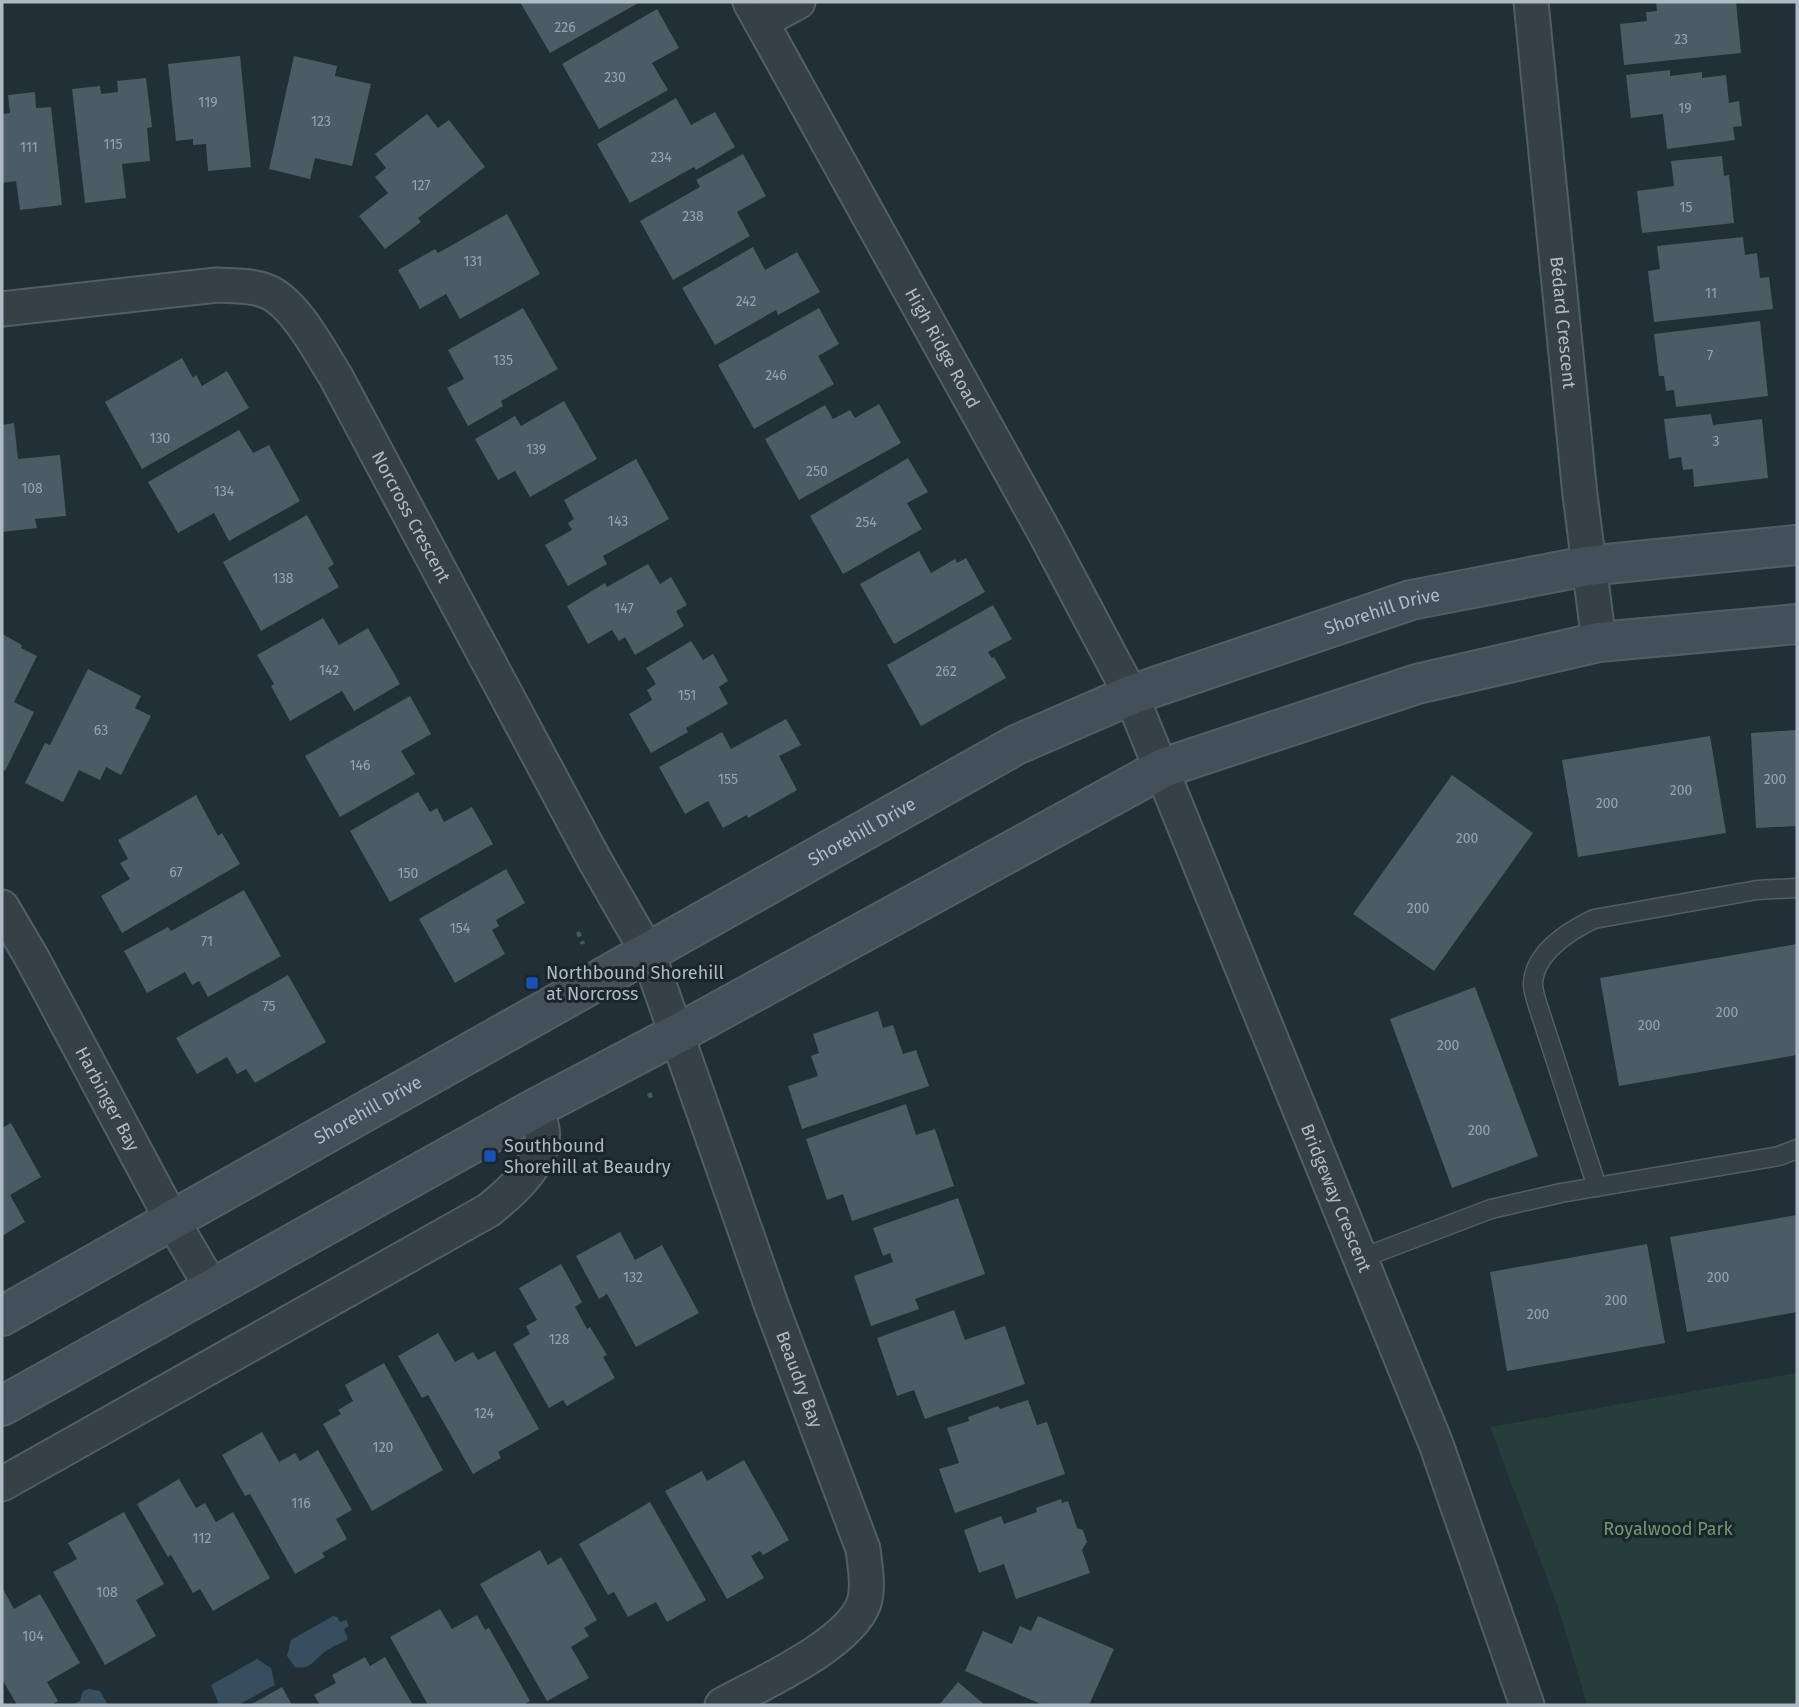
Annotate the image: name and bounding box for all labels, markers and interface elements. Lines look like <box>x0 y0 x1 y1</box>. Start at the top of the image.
house number: 226 <box>554 19 576 36</box>
house number: 23 <box>1674 31 1688 48</box>
house number: 230 <box>604 69 626 86</box>
house number: 119 <box>198 94 218 111</box>
house number: 19 <box>1678 100 1692 117</box>
house number: 123 <box>311 113 331 130</box>
house number: 115 <box>104 136 122 153</box>
house number: 111 <box>20 139 38 156</box>
house number: 234 <box>650 149 672 166</box>
house number: 127 <box>411 177 431 194</box>
house number: 15 <box>1679 199 1693 216</box>
house number: 238 <box>682 208 704 225</box>
house number: 131 <box>464 253 482 270</box>
street label: Bédard Crescent <box>1545 255 1580 390</box>
street label: High Ridge Road <box>900 284 984 412</box>
house number: 11 <box>1705 285 1717 302</box>
house number: 242 <box>736 293 756 310</box>
house number: 7 <box>1707 347 1713 364</box>
house number: 135 <box>493 352 513 369</box>
house number: 246 <box>765 367 787 384</box>
house number: 130 <box>150 430 171 447</box>
house number: 3 <box>1713 433 1720 450</box>
house number: 139 <box>526 441 546 458</box>
street label: Norcross Crescent <box>367 447 455 587</box>
house number: 250 <box>806 463 828 480</box>
house number: 108 <box>21 480 43 497</box>
house number: 134 <box>214 483 235 500</box>
house number: 143 <box>608 513 628 530</box>
house number: 254 <box>855 514 877 531</box>
house number: 138 <box>273 570 294 587</box>
street label: Shorehill Drive <box>1321 584 1442 640</box>
house number: 147 <box>614 600 634 617</box>
house number: 142 <box>319 662 339 679</box>
house number: 262 <box>935 663 957 680</box>
house number: 151 <box>678 687 696 704</box>
house number: 63 <box>94 722 108 739</box>
house number: 146 <box>350 757 370 774</box>
house number: 155 <box>718 771 738 788</box>
house number: 200 <box>1764 771 1786 788</box>
house number: 200 <box>1670 782 1692 799</box>
street label: Shorehill Drive <box>804 793 920 871</box>
house number: 200 <box>1596 795 1618 812</box>
house number: 200 <box>1456 830 1478 847</box>
house number: 67 <box>169 864 183 881</box>
house number: 150 <box>398 865 419 882</box>
house number: 200 <box>1407 900 1429 917</box>
house number: 154 <box>450 920 471 937</box>
house number: 71 <box>201 933 213 950</box>
place label: Northbound Shorehill at Norcross <box>546 962 724 1005</box>
marker: Northbound Shorehill at Norcross <box>524 975 540 991</box>
house number: 75 <box>262 998 276 1015</box>
house number: 200 <box>1716 1004 1738 1021</box>
house number: 200 <box>1638 1017 1660 1034</box>
house number: 200 <box>1437 1037 1459 1054</box>
street label: Harbinger Bay <box>70 1043 144 1155</box>
street label: Shorehill Drive <box>310 1071 426 1149</box>
street label: Bridgeway Crescent <box>1296 1121 1376 1276</box>
house number: 200 <box>1468 1122 1490 1139</box>
place label: Southbound Shorehill at Beaudry <box>504 1135 671 1178</box>
marker: Southbound Shorehill at Beaudry <box>482 1148 498 1164</box>
house number: 132 <box>623 1269 643 1286</box>
house number: 200 <box>1707 1269 1729 1286</box>
house number: 200 <box>1605 1292 1627 1309</box>
house number: 200 <box>1527 1306 1549 1323</box>
street label: Beaudry Bay <box>771 1328 827 1431</box>
house number: 128 <box>549 1331 570 1348</box>
house number: 124 <box>474 1405 495 1422</box>
house number: 120 <box>373 1439 394 1456</box>
house number: 116 <box>291 1495 311 1512</box>
park label: Royalwood Park <box>1603 1518 1733 1540</box>
house number: 112 <box>193 1530 211 1547</box>
house number: 108 <box>96 1584 118 1601</box>
house number: 104 <box>22 1628 44 1645</box>

